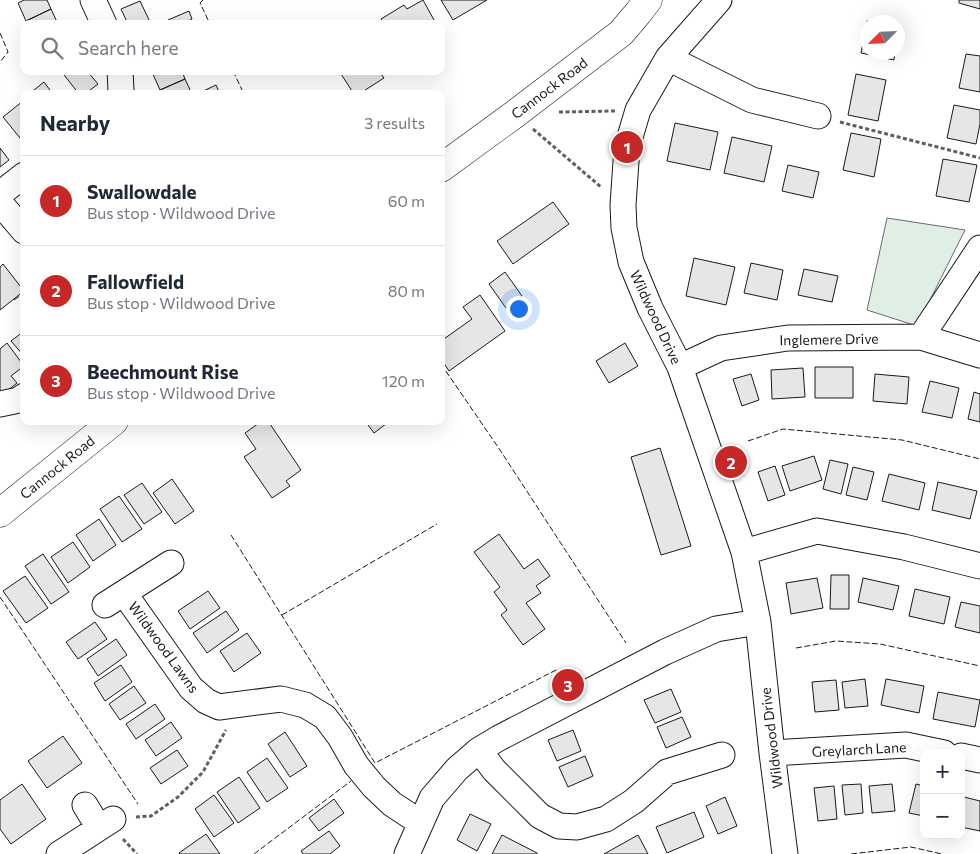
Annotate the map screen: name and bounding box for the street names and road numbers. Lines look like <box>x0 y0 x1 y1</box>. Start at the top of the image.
street label: Cannock Road <box>507 54 591 122</box>
street label: Wildwood Drive <box>627 267 685 367</box>
street label: Inglemere Drive <box>779 330 879 348</box>
street label: Cannock Road <box>16 432 98 502</box>
street label: Wildwood Lawns <box>125 598 203 696</box>
street label: Wildwood Drive <box>756 686 786 790</box>
street label: Greylarch Lane <box>811 738 907 760</box>

